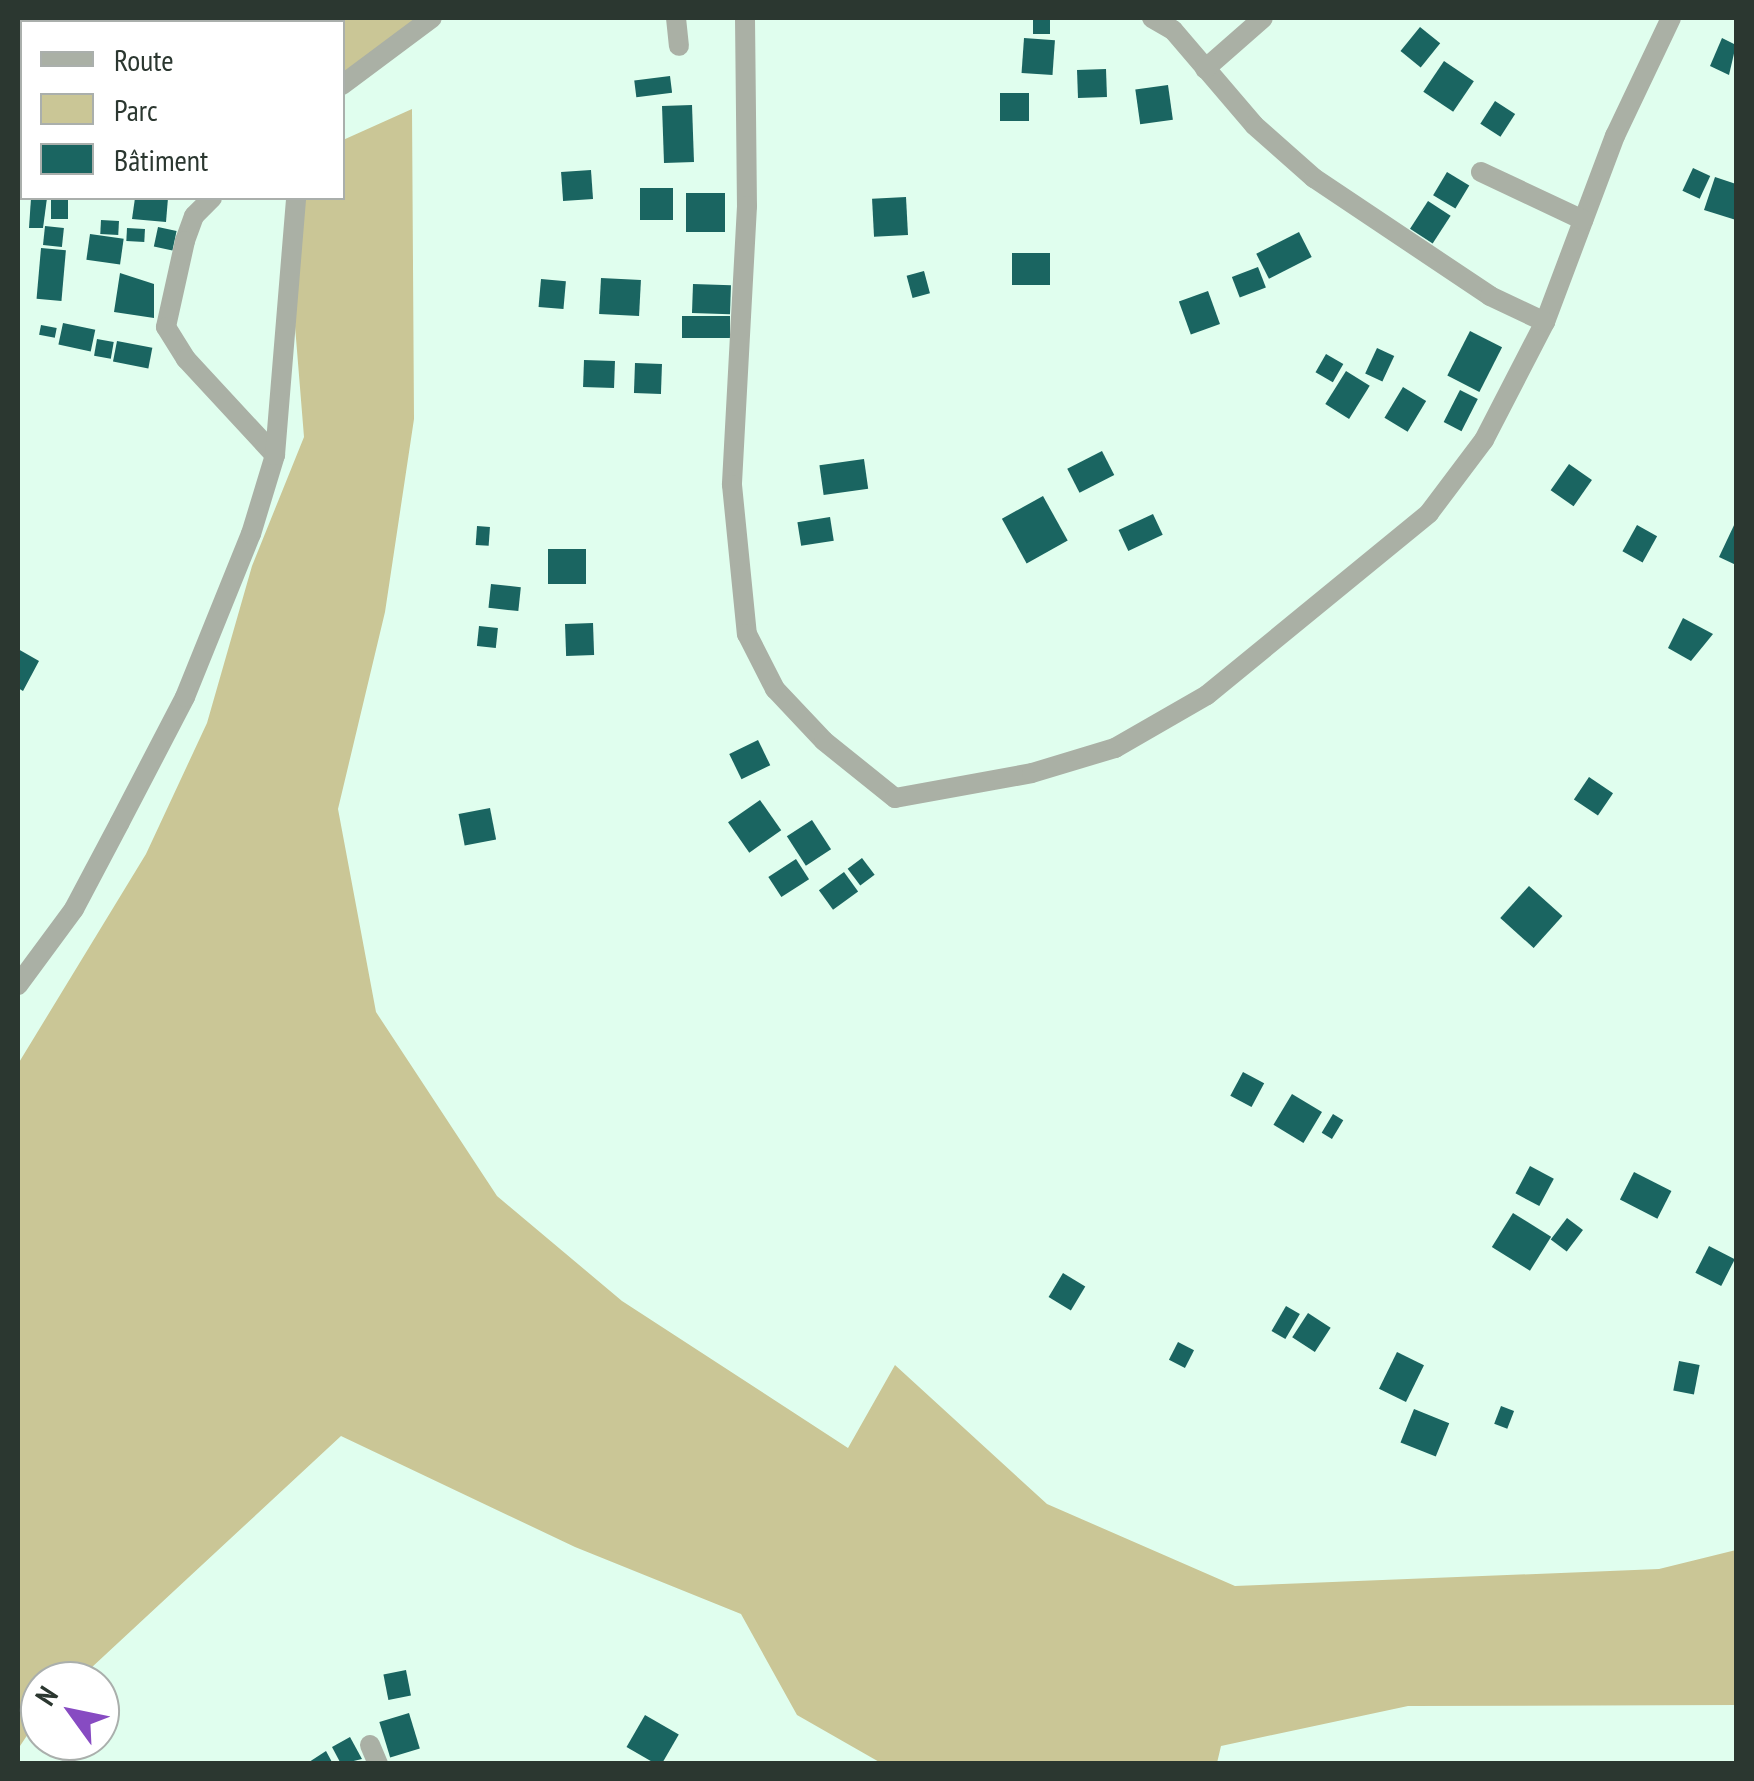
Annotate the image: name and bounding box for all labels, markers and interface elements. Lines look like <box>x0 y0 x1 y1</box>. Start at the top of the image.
legend <box>20 20 345 200</box>
text: Route <box>114 40 174 79</box>
text: Parc <box>114 90 158 129</box>
text: Bâtiment <box>114 140 208 179</box>
north arrow <box>20 1661 120 1761</box>
text: N <box>26 1679 66 1712</box>

